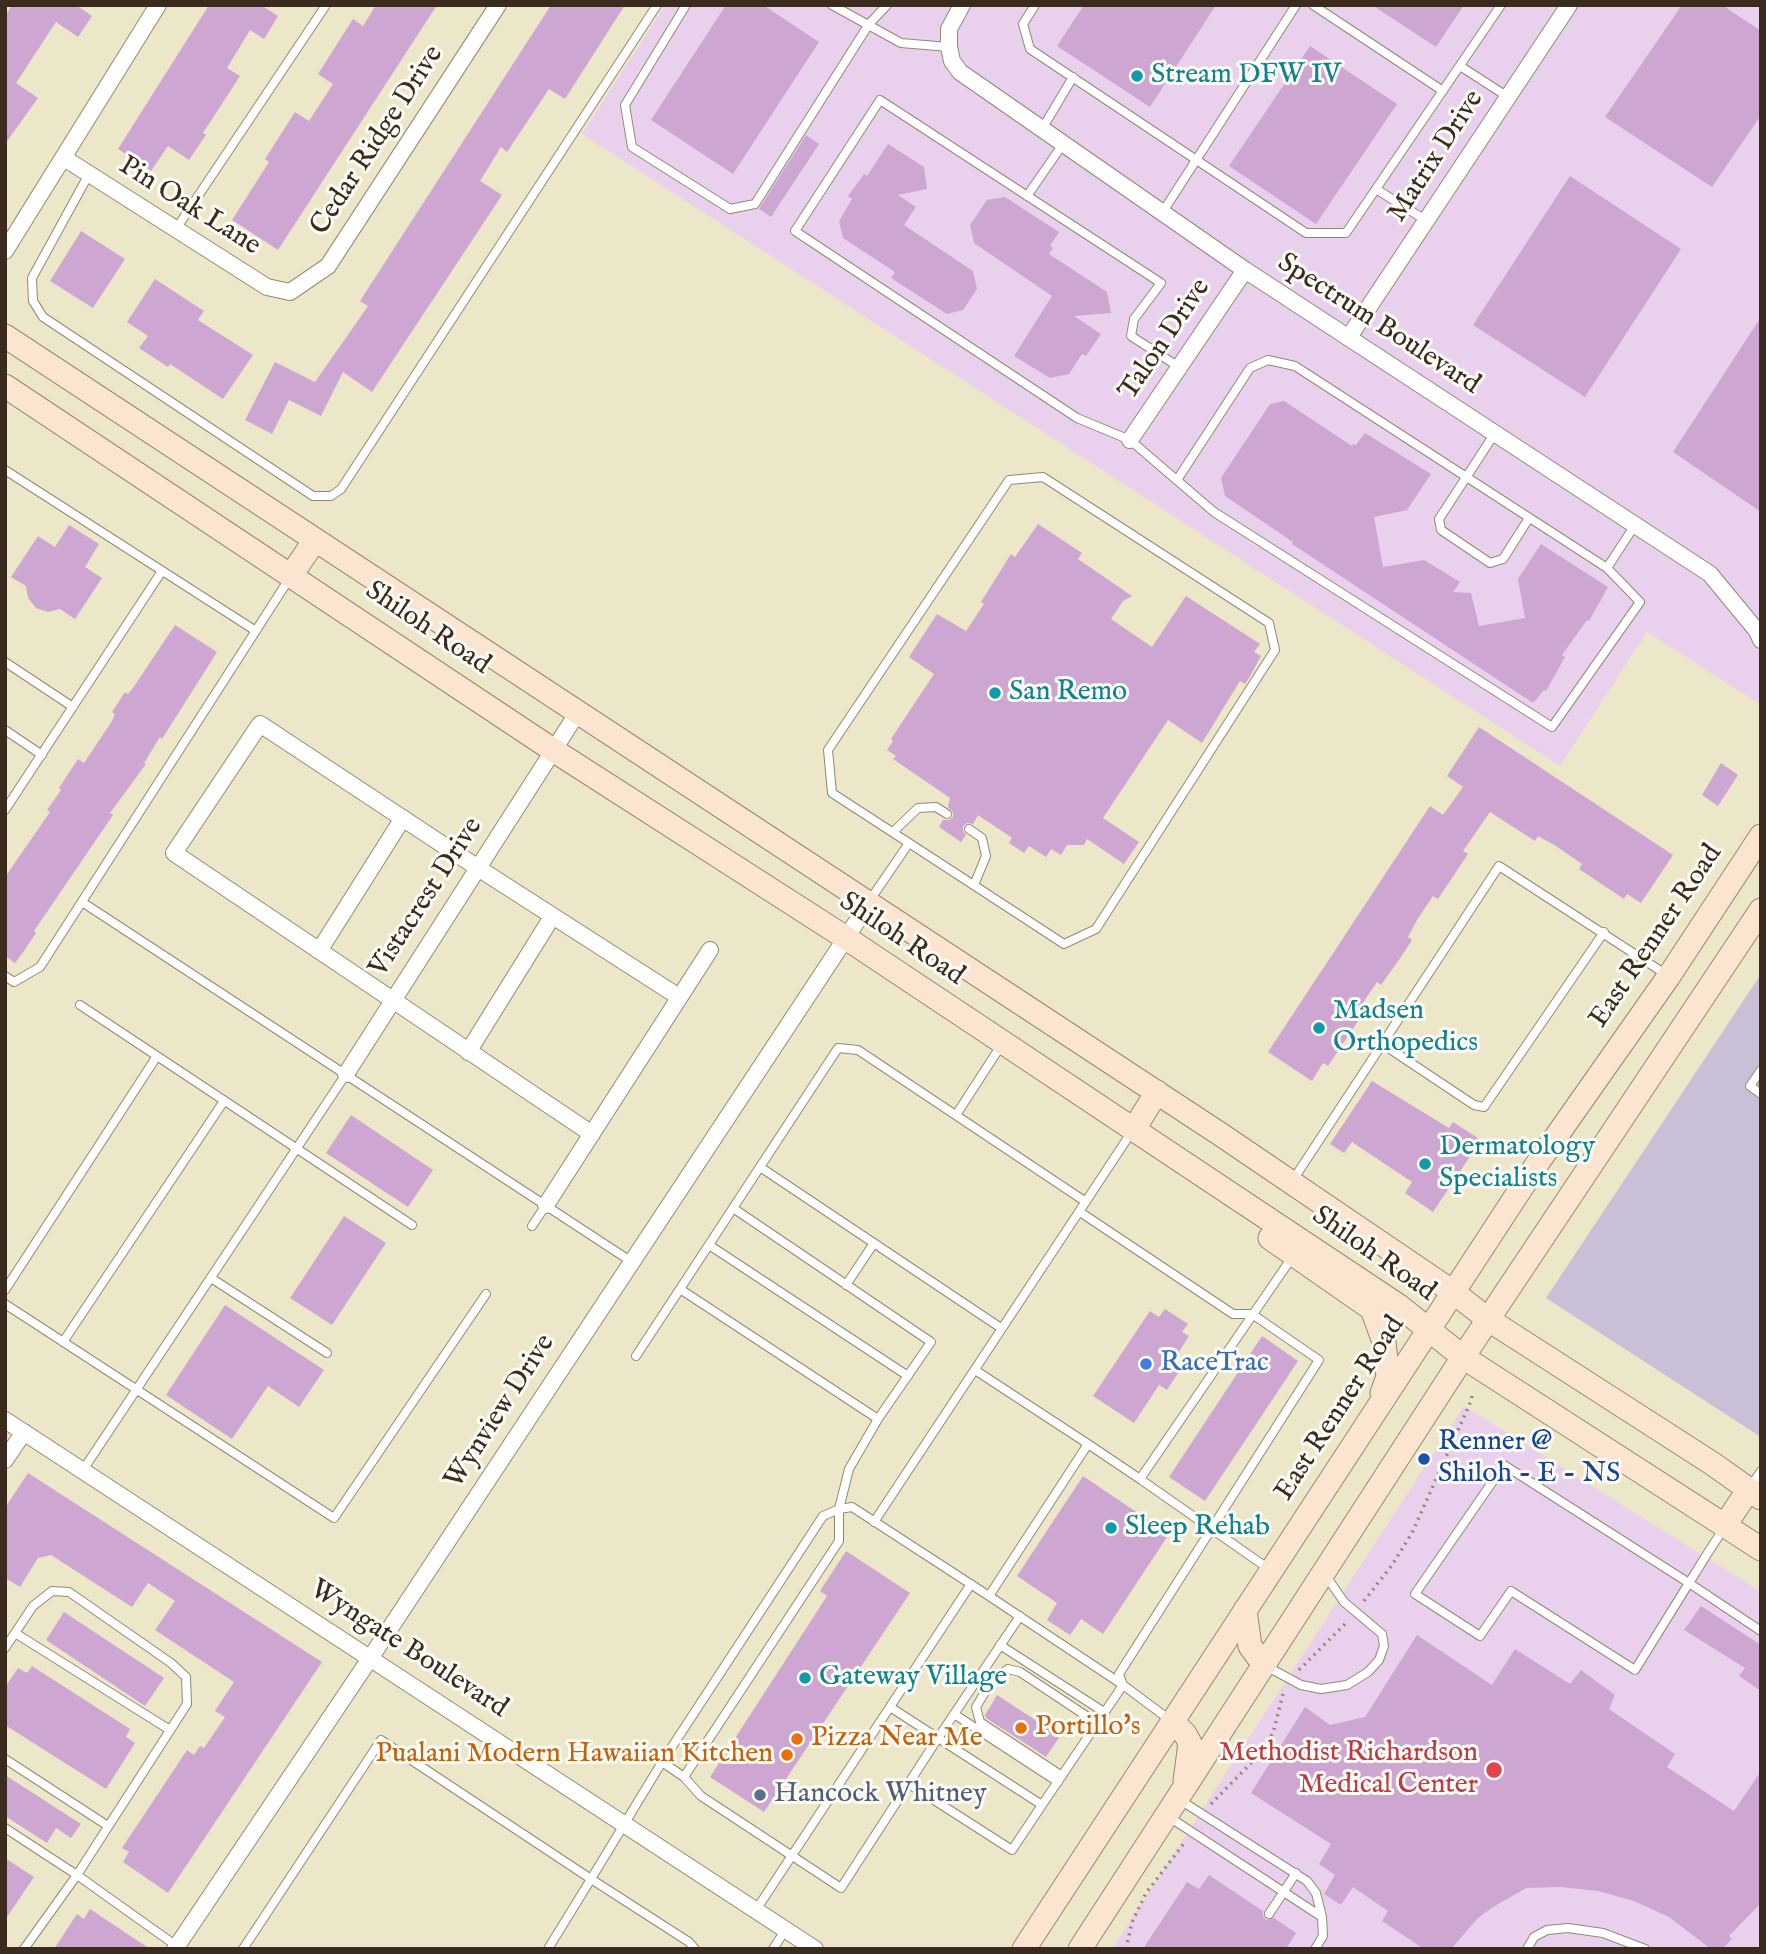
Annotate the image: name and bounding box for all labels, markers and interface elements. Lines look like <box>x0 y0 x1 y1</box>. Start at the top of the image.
street label: Cedar Ridge Drive <box>304 40 452 242</box>
place label: Stream DFW IV <box>1151 59 1341 93</box>
marker: Stream DFW IV <box>1129 68 1145 84</box>
street label: Matrix Drive <box>1382 85 1492 229</box>
street label: Pin Oak Lane <box>112 150 266 264</box>
street label: Spectrum Boulevard <box>1270 247 1486 403</box>
street label: Talon Drive <box>1113 273 1219 407</box>
street label: Shiloh Road <box>358 575 496 683</box>
place label: San Remo <box>1009 676 1127 710</box>
marker: San Remo <box>987 685 1003 701</box>
street label: Vistacrest Drive <box>363 812 491 984</box>
street label: East Renner Road <box>1583 839 1731 1035</box>
street label: Shiloh Road <box>832 886 970 994</box>
place label: Madsen Orthopedics <box>1333 995 1478 1061</box>
marker: Madsen Orthopedics <box>1311 1020 1327 1036</box>
place label: Dermatology Specialists <box>1439 1131 1595 1197</box>
marker: Dermatology Specialists <box>1417 1156 1433 1172</box>
street label: Shiloh Road <box>1305 1200 1441 1310</box>
street label: East Renner Road <box>1269 1310 1413 1508</box>
street label: Wynview Drive <box>439 1329 563 1495</box>
place label: RaceTrac <box>1160 1347 1269 1381</box>
marker: RaceTrac <box>1138 1356 1154 1372</box>
place label: Renner @ Shiloh - E - NS <box>1438 1426 1620 1492</box>
marker: Renner @ Shiloh - E - NS <box>1416 1451 1432 1467</box>
place label: Sleep Rehab <box>1125 1511 1270 1545</box>
marker: Sleep Rehab <box>1103 1520 1119 1536</box>
street label: Wyngate Boulevard <box>303 1574 513 1726</box>
place label: Gateway Village <box>819 1661 1007 1695</box>
marker: Gateway Village <box>797 1670 813 1686</box>
place label: Portillo's <box>1035 1711 1141 1745</box>
marker: Portillo's <box>1013 1720 1029 1736</box>
place label: Pizza Near Me <box>811 1722 983 1756</box>
marker: Pizza Near Me <box>789 1731 805 1747</box>
place label: Methodist Richardson Medical Center <box>1219 1737 1478 1803</box>
place label: Pualani Modern Hawaiian Kitchen <box>375 1738 773 1772</box>
marker: Pualani Modern Hawaiian Kitchen <box>779 1747 795 1763</box>
marker: Methodist Richardson Medical Center <box>1484 1760 1504 1780</box>
place label: Hancock Whitney <box>774 1778 987 1812</box>
marker: Hancock Whitney <box>752 1787 768 1803</box>

